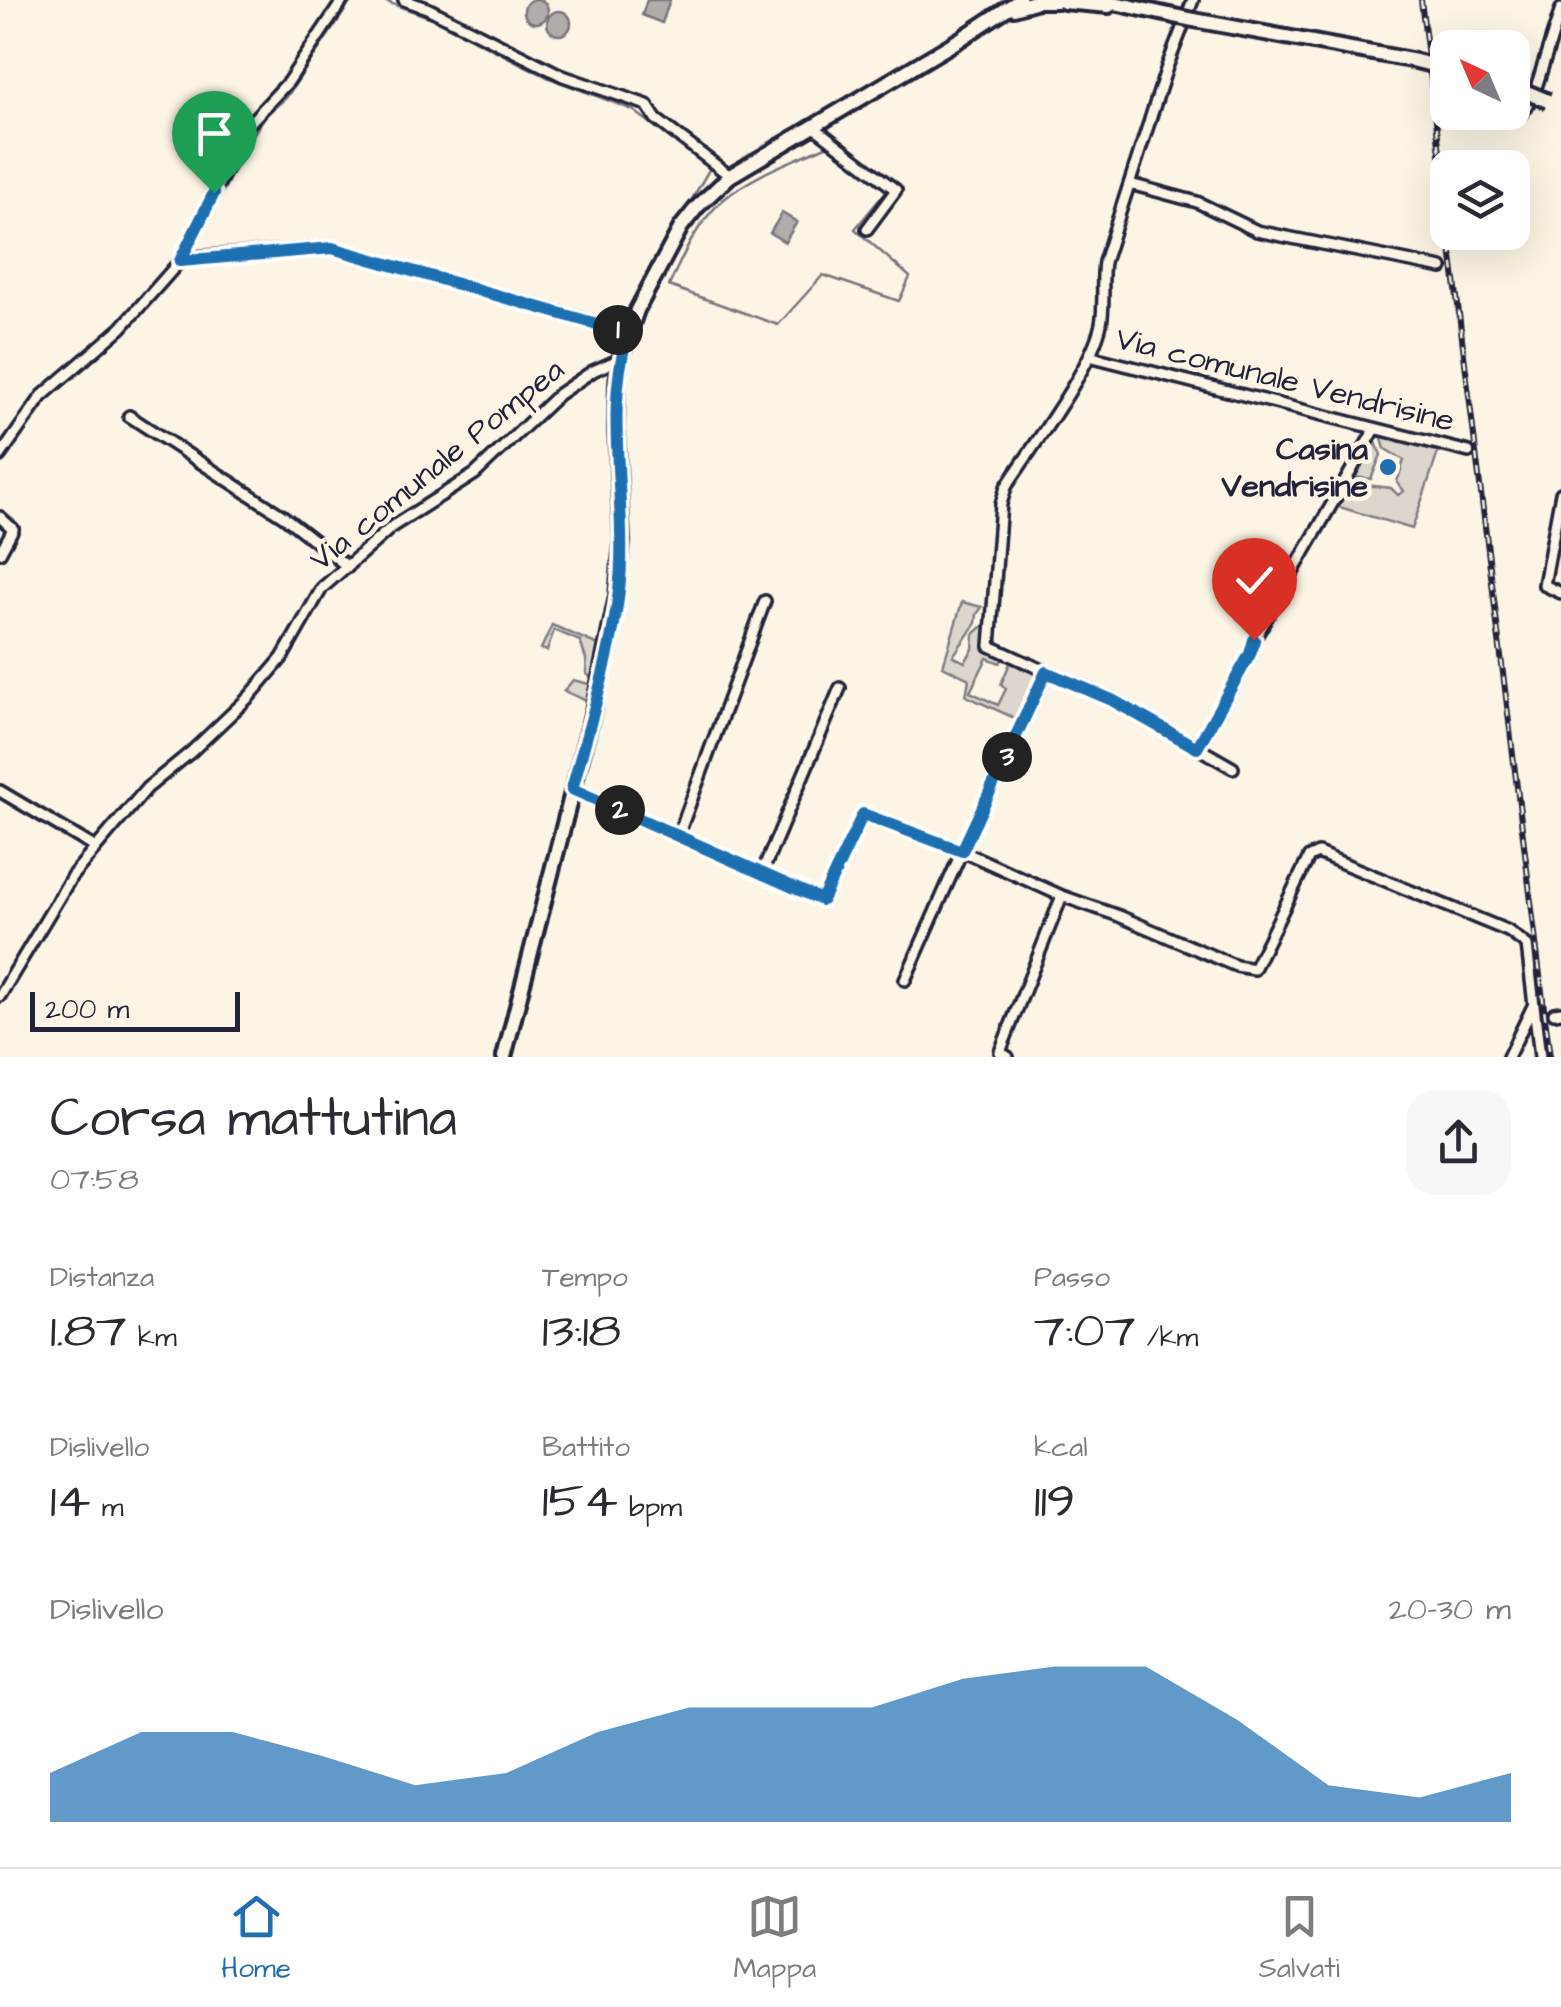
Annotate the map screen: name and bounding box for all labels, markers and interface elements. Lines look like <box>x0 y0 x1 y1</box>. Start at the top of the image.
north arrow <box>1430 30 1530 130</box>
map controls <box>1430 30 1530 250</box>
pin <box>172 91 257 194</box>
icon: arrive <box>187 106 242 161</box>
button: layers <box>1430 150 1530 250</box>
pin: 1 <box>593 305 643 355</box>
text: 1 <box>616 310 620 349</box>
street label: Via comunale Vendrisine <box>1111 316 1459 444</box>
street label: Via comunale Pompea <box>300 348 574 582</box>
place label: Casina Vendrisine <box>1221 427 1369 509</box>
marker: Casina Vendrisine <box>1377 456 1399 478</box>
pin <box>1212 538 1297 641</box>
icon: check <box>1227 553 1282 608</box>
pin: 3 <box>982 732 1032 782</box>
text: 3 <box>1000 737 1014 776</box>
pin: 2 <box>595 785 645 835</box>
text: 2 <box>612 790 628 829</box>
scale bar <box>30 987 240 1032</box>
text: 200 m <box>45 990 129 1029</box>
text: Corsa mattutina <box>50 1081 457 1157</box>
button: share <box>1406 1090 1511 1195</box>
text: 07:58 <box>50 1157 139 1202</box>
text: Distanza <box>50 1258 154 1297</box>
text: Tempo <box>542 1258 628 1297</box>
text: Passo <box>1034 1258 1110 1297</box>
text: 1.87 <box>50 1297 127 1366</box>
text: 13:18 <box>542 1297 621 1366</box>
text: 7:07 <box>1034 1297 1135 1366</box>
text: km <box>127 1318 177 1357</box>
text: /km <box>1135 1318 1198 1357</box>
text: Dislivello <box>50 1428 149 1467</box>
text: Battito <box>542 1428 630 1467</box>
text: kcal <box>1034 1428 1088 1467</box>
text: 14 <box>50 1467 90 1536</box>
text: 154 <box>542 1467 618 1536</box>
text: 119 <box>1034 1467 1075 1536</box>
text: m <box>90 1488 123 1527</box>
text: bpm <box>618 1488 682 1527</box>
text: Dislivello <box>50 1587 164 1632</box>
text: 20–30 m <box>1388 1587 1511 1632</box>
tab: Home <box>221 1889 291 1988</box>
tab: Mappa <box>733 1889 816 1988</box>
tab: Salvati <box>1259 1889 1340 1988</box>

